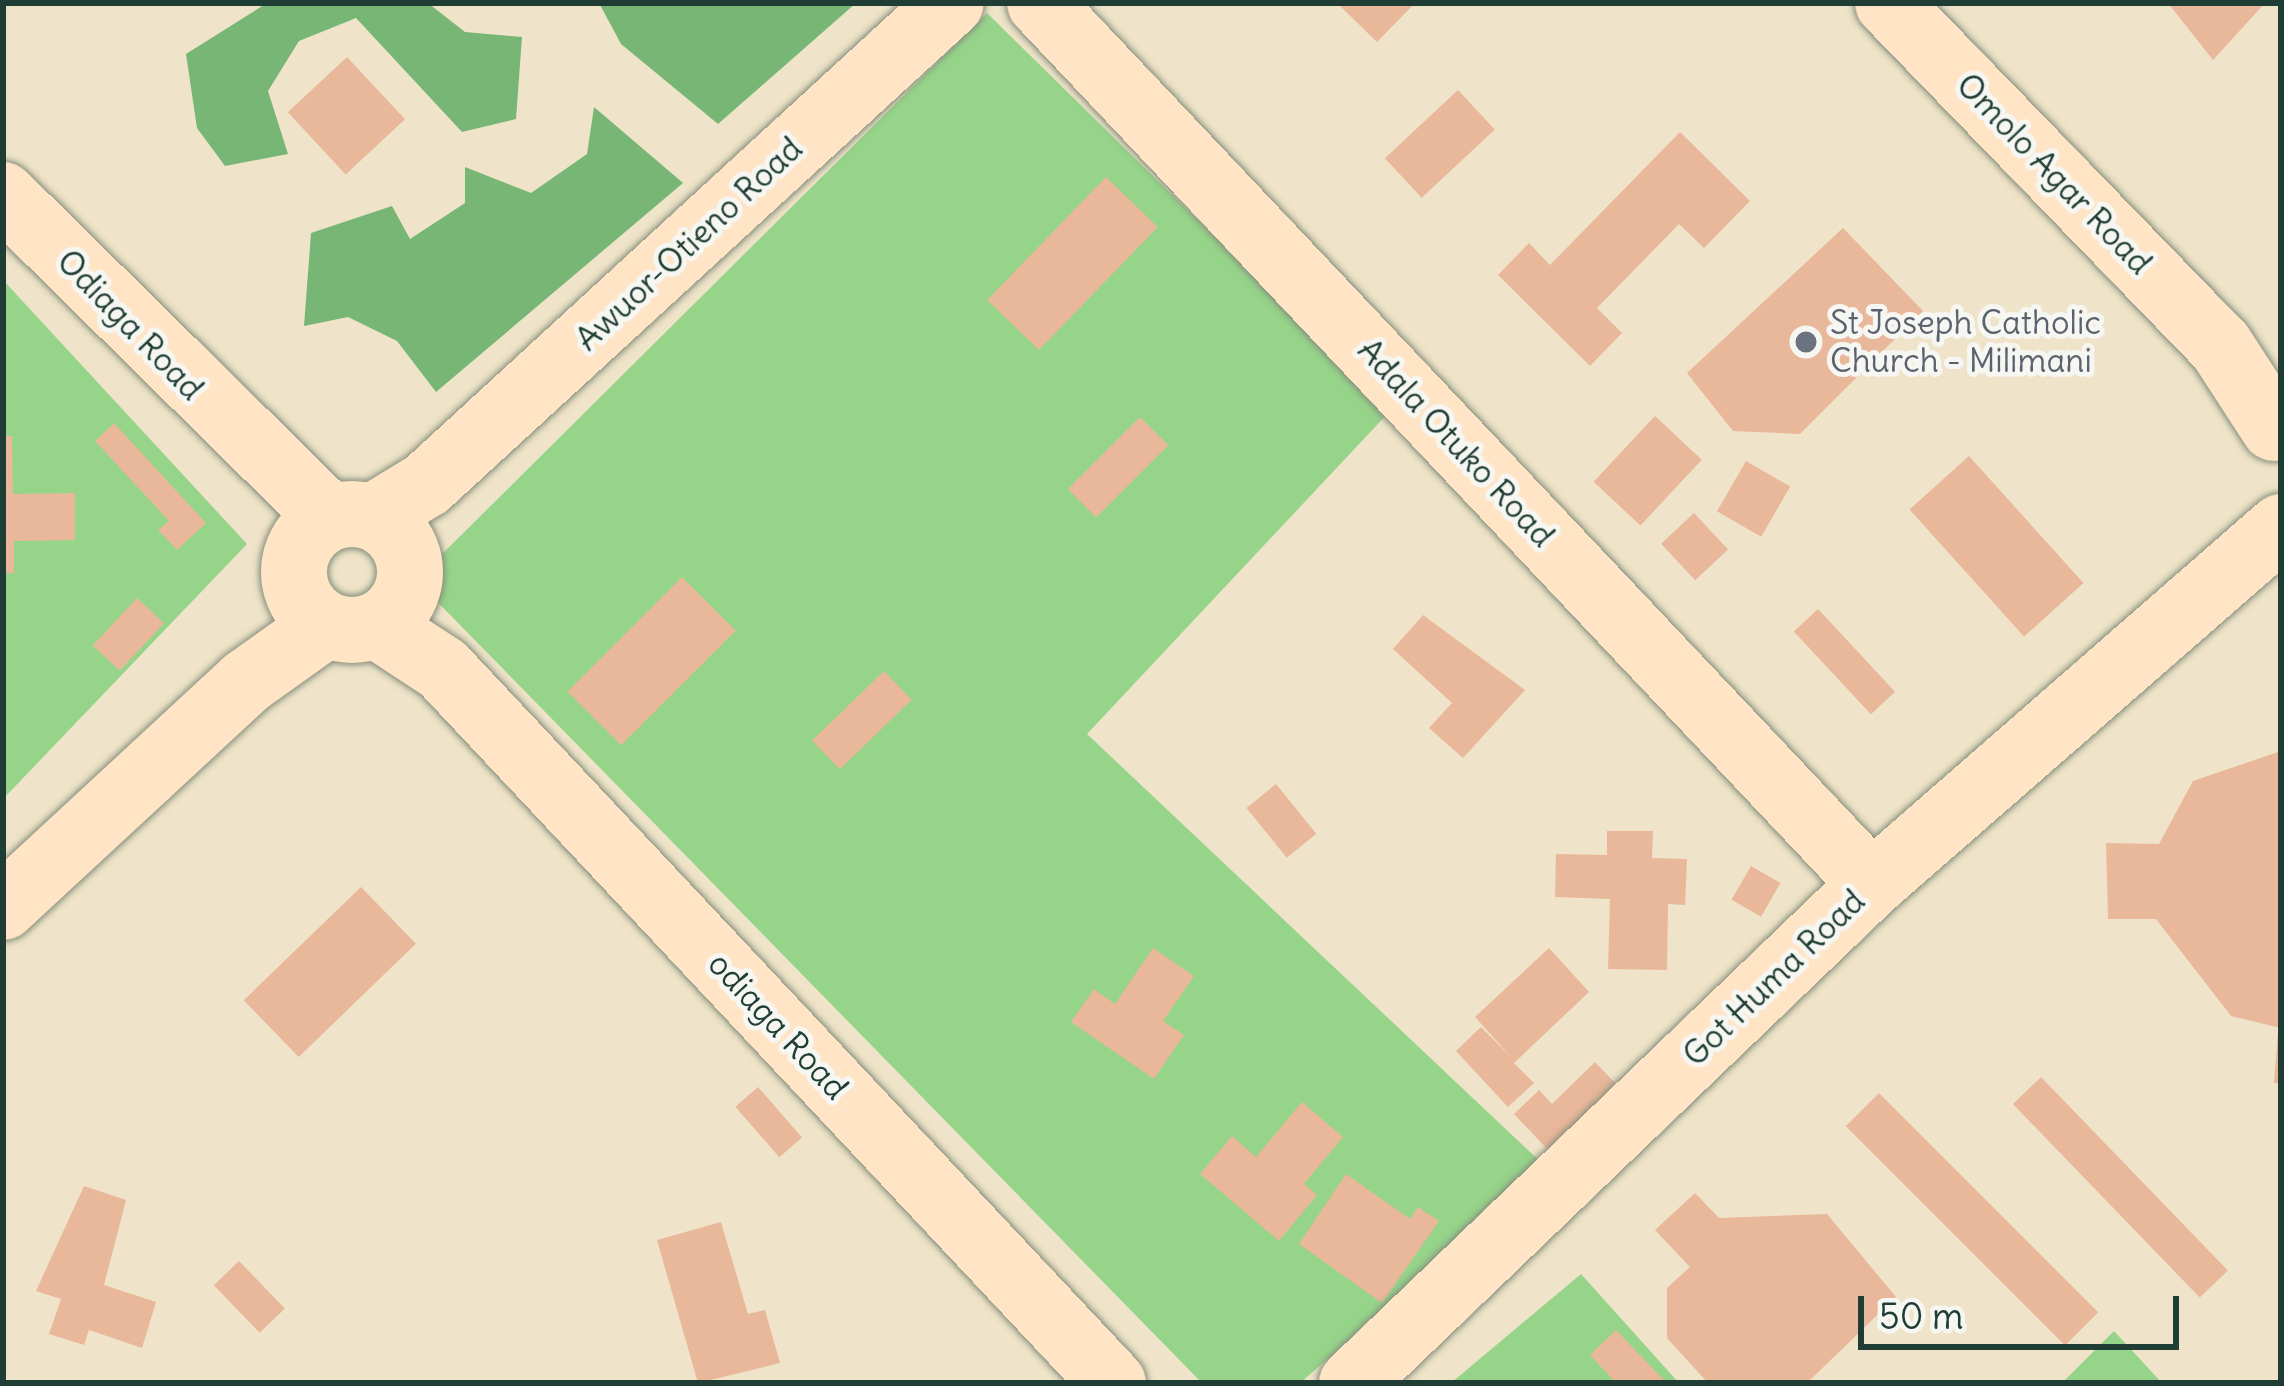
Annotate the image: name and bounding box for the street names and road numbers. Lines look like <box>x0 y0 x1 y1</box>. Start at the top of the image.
street label: Omolo Agar Road <box>1948 65 2160 283</box>
street label: Awuor-Otieno Road <box>568 129 810 359</box>
street label: Odiaga Road <box>49 242 211 408</box>
street label: Adala Otuko Road <box>1350 331 1562 555</box>
street label: Got Huma Road <box>1675 881 1873 1075</box>
street label: odiaga Road <box>700 944 856 1108</box>

